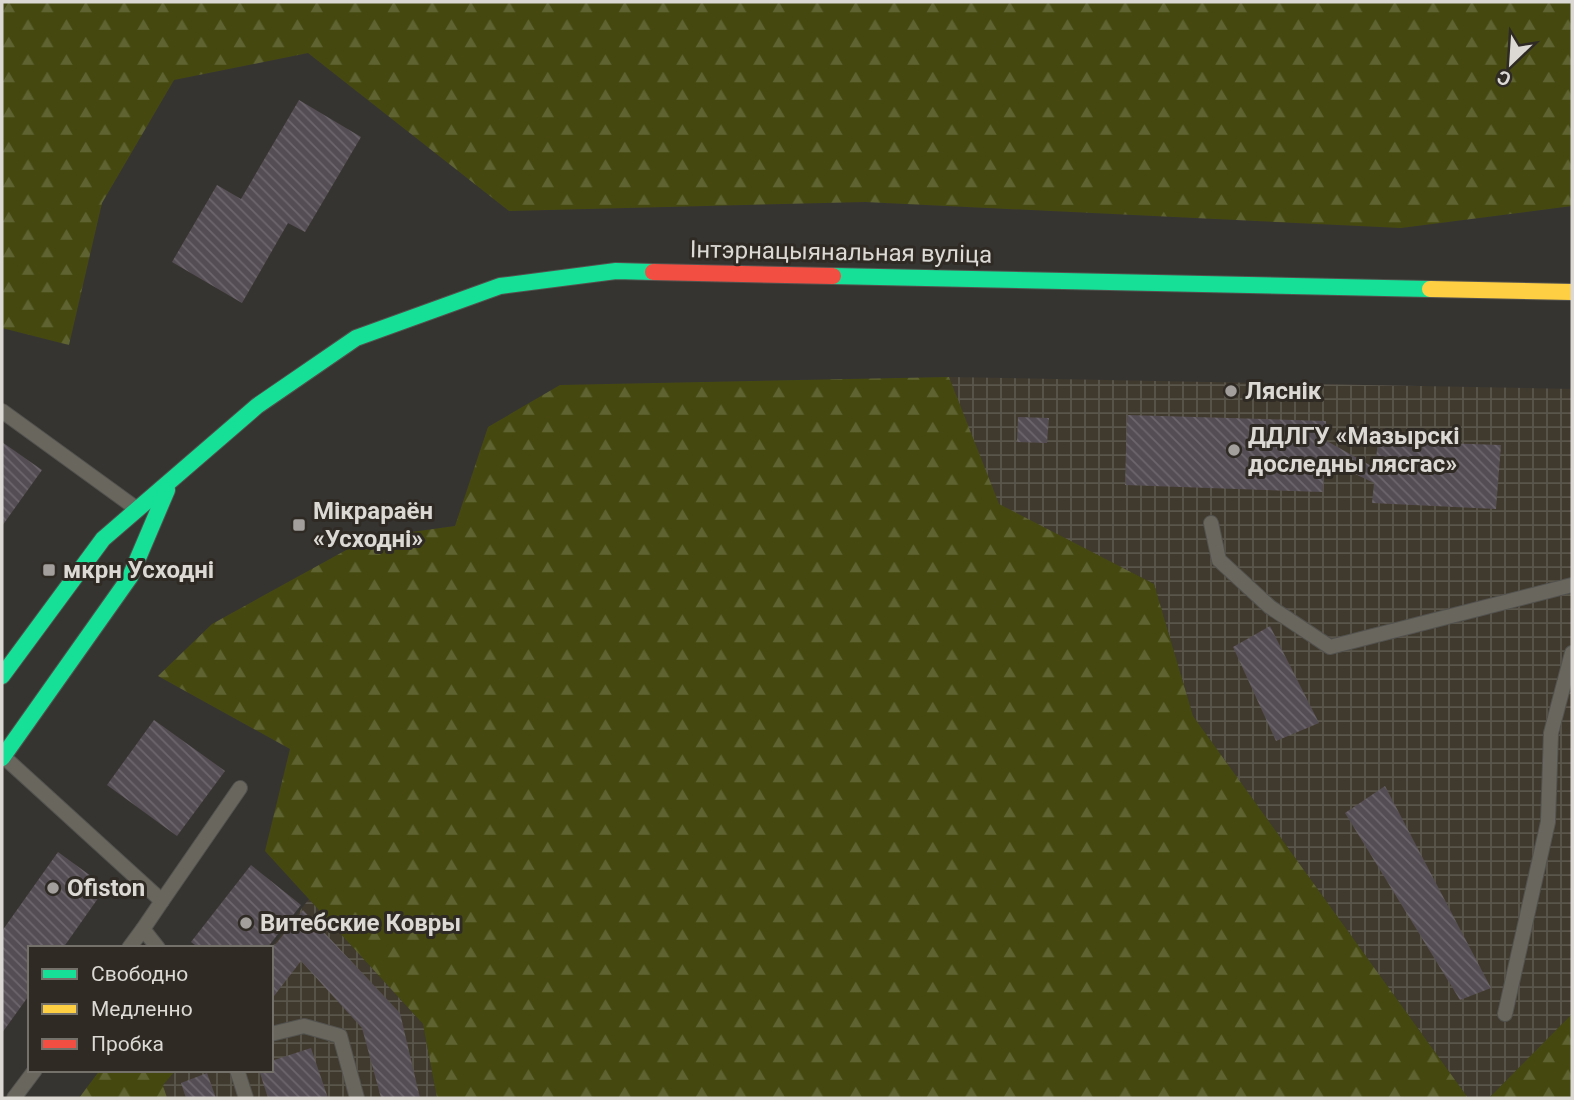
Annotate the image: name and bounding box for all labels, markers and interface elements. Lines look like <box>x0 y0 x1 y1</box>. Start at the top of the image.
north arrow <box>1476 28 1546 98</box>
text: С <box>1494 65 1515 91</box>
street label: Інтэрнацыянальная вуліца <box>690 235 992 269</box>
place label: Ляснік <box>1245 377 1322 405</box>
marker: Ляснік <box>1223 383 1239 399</box>
place label: ДДЛГУ «Мазырскі доследны лясгас» <box>1248 422 1460 478</box>
marker: ДДЛГУ «Мазырскі доследны лясгас» <box>1226 442 1242 458</box>
place label: Мікрараён «Усходні» <box>313 497 433 553</box>
marker: Мікрараён «Усходні» <box>291 517 307 533</box>
place label: мкрн Усходні <box>63 556 214 584</box>
marker: мкрн Усходні <box>41 562 57 578</box>
place label: Ofiston <box>67 874 145 902</box>
marker: Ofiston <box>45 880 61 896</box>
place label: Витебские Ковры <box>260 909 461 937</box>
marker: Витебские Ковры <box>238 915 254 931</box>
legend <box>28 946 273 1072</box>
text: Свободно <box>91 962 188 986</box>
text: Медленно <box>91 997 193 1021</box>
text: Пробка <box>91 1032 164 1056</box>

